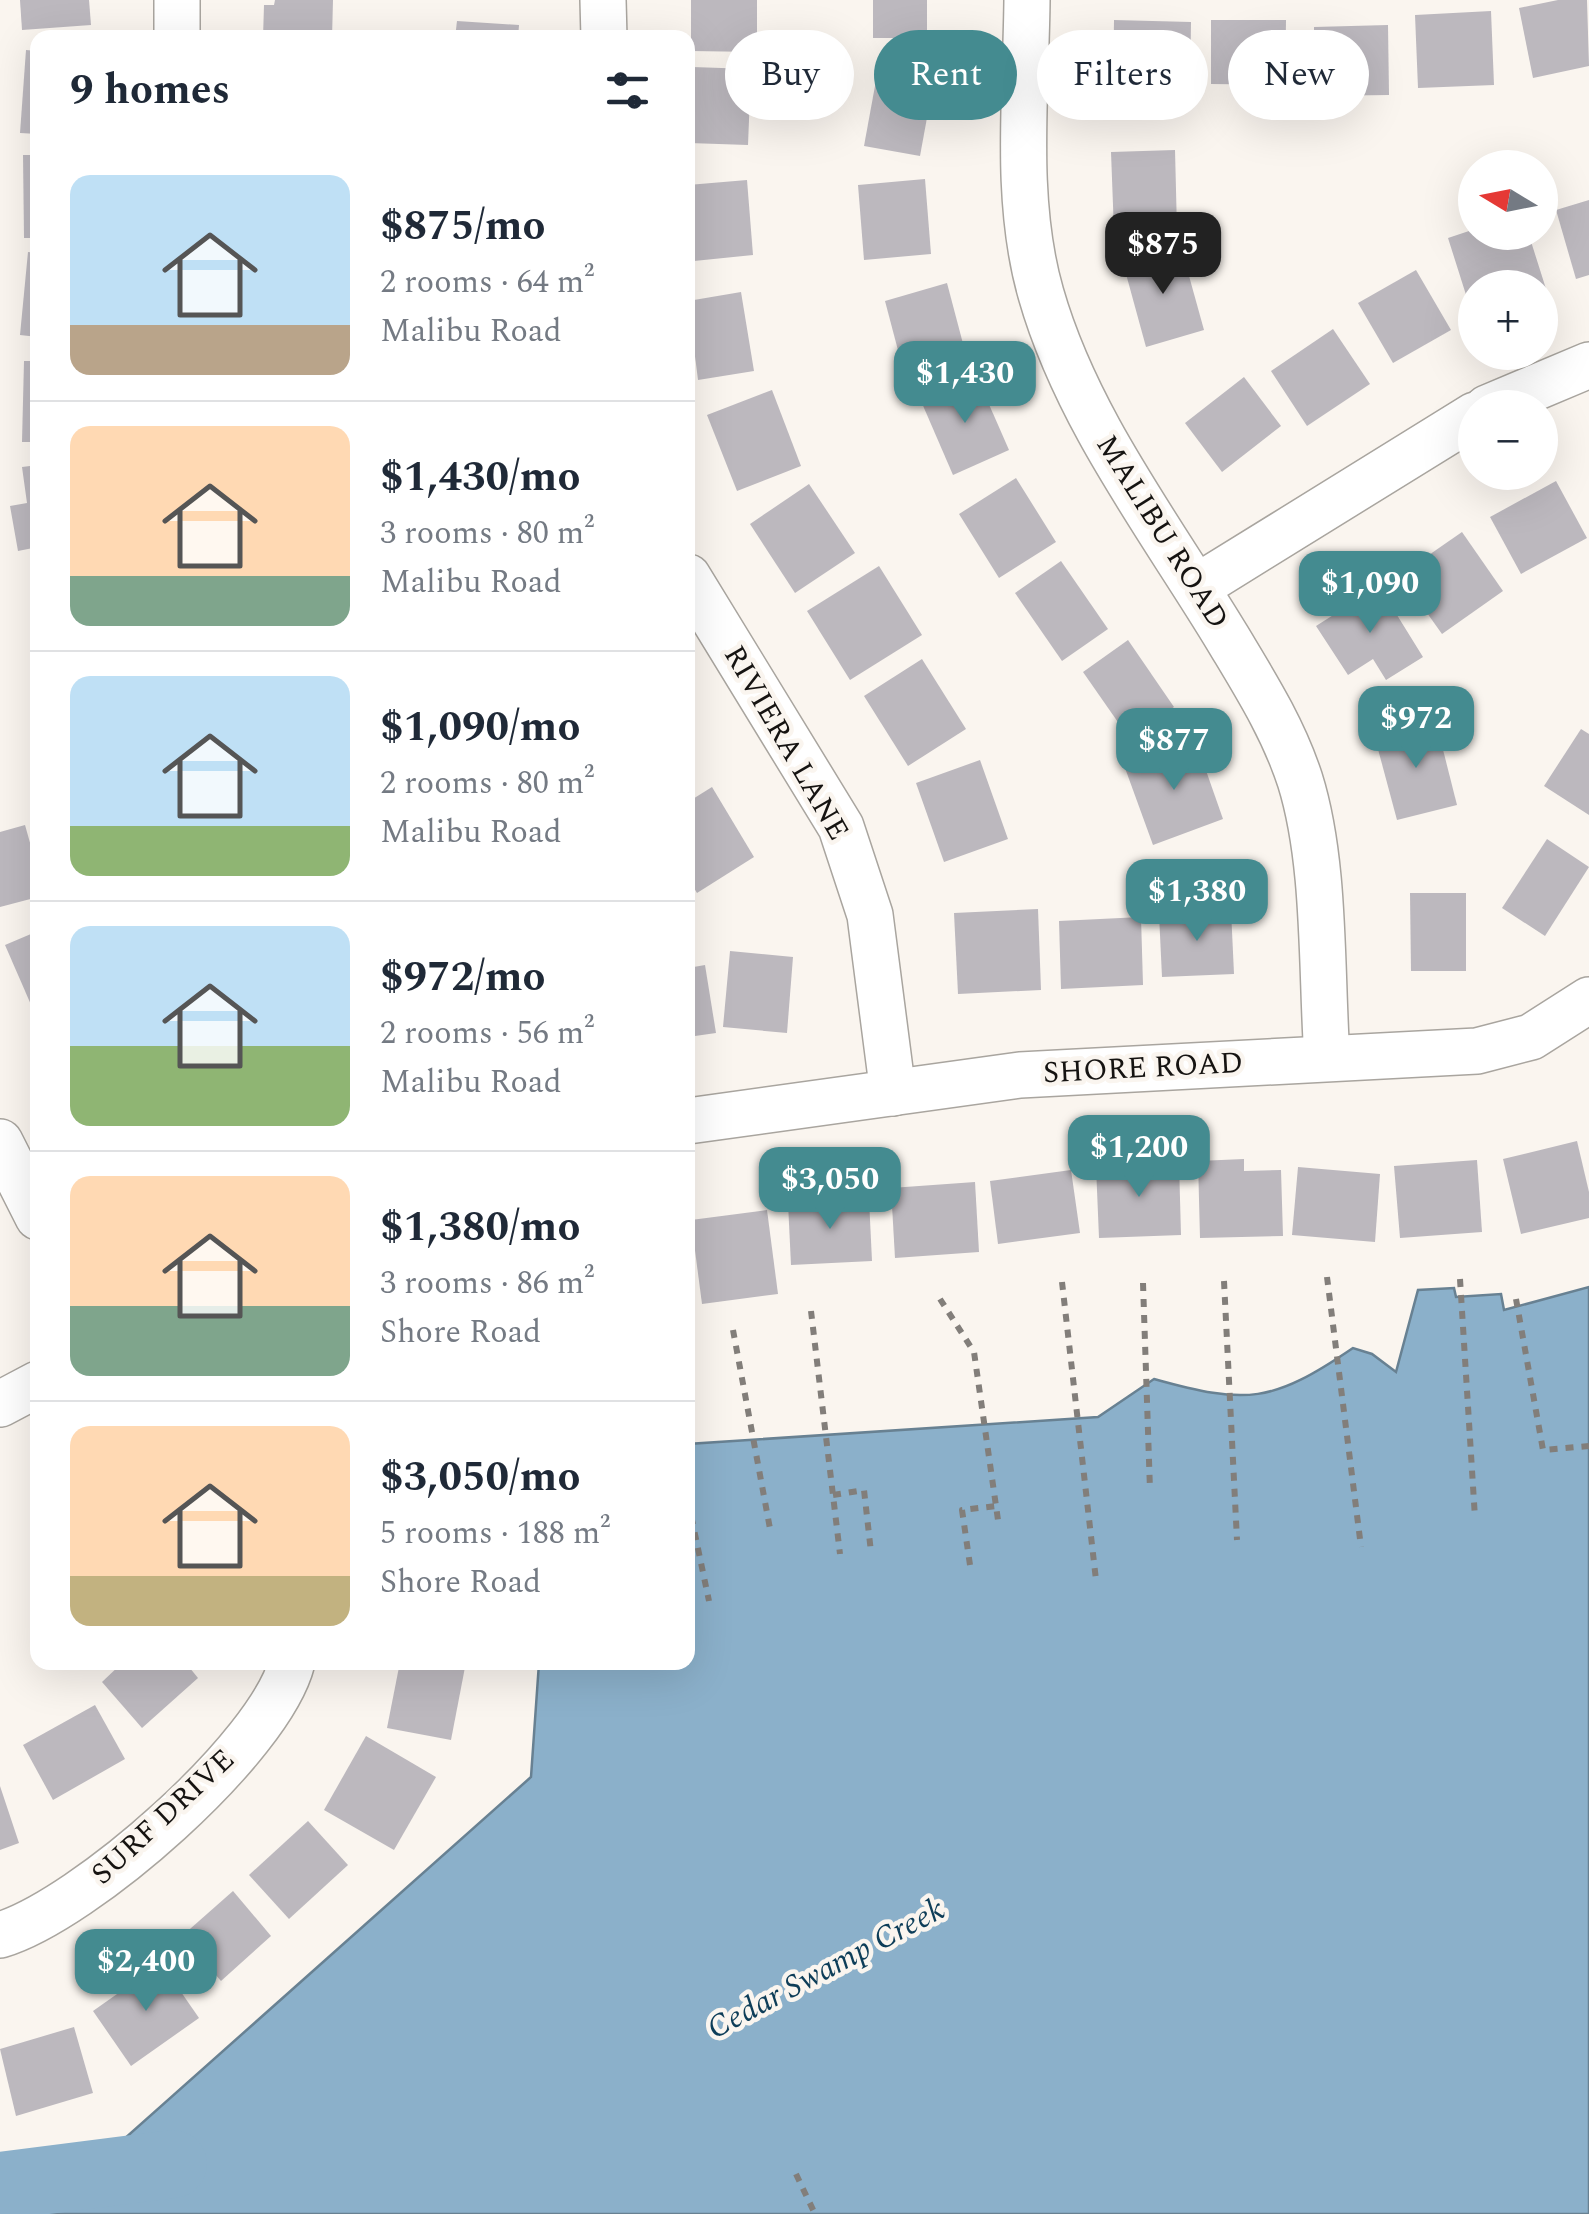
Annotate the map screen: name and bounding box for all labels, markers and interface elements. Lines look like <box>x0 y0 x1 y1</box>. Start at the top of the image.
chip: Buy <box>725 30 854 120</box>
chip: Rent <box>874 30 1017 120</box>
chip: Filters <box>1037 30 1208 120</box>
chip: New <box>1228 30 1369 120</box>
text: 9 homes <box>70 59 230 122</box>
icon: filters <box>600 63 655 118</box>
north arrow <box>1458 150 1558 250</box>
map controls <box>1458 150 1558 490</box>
text: $875/mo <box>380 195 546 258</box>
pin: $875 <box>1104 212 1222 297</box>
icon: home <box>150 215 270 335</box>
text: $875 <box>1127 220 1199 269</box>
text: 2 rooms · 64 m² <box>380 258 594 307</box>
button: + <box>1458 270 1558 370</box>
text: Malibu Road <box>380 307 562 356</box>
pin: $1,430 <box>884 341 1046 426</box>
text: $1,430 <box>916 349 1014 398</box>
button: − <box>1458 390 1558 490</box>
street label: MALIBU ROAD <box>1084 426 1240 638</box>
text: $1,430/mo <box>380 446 580 509</box>
icon: home <box>150 466 270 586</box>
text: 3 rooms · 80 m² <box>380 509 594 558</box>
pin: $1,090 <box>1289 551 1451 636</box>
text: Malibu Road <box>380 558 562 607</box>
text: $1,090 <box>1321 559 1419 608</box>
street label: RIVIERA LANE <box>711 637 861 849</box>
pin: $972 <box>1357 686 1475 771</box>
text: $972 <box>1380 694 1452 743</box>
text: $1,090/mo <box>380 696 580 759</box>
pin: $877 <box>1115 708 1233 793</box>
icon: home <box>150 716 270 836</box>
text: $877 <box>1138 716 1210 765</box>
text: 2 rooms · 80 m² <box>380 759 594 808</box>
text: Malibu Road <box>380 808 562 857</box>
pin: $1,380 <box>1116 859 1278 944</box>
text: $1,380 <box>1148 867 1246 916</box>
text: $972/mo <box>380 946 546 1009</box>
icon: home <box>150 966 270 1086</box>
text: 2 rooms · 56 m² <box>380 1009 594 1058</box>
street label: SHORE ROAD <box>1042 1040 1244 1096</box>
text: Malibu Road <box>380 1058 562 1107</box>
pin: $1,200 <box>1058 1115 1220 1200</box>
text: $1,200 <box>1090 1123 1188 1172</box>
pin: $3,050 <box>749 1147 911 1232</box>
text: $3,050 <box>781 1155 879 1204</box>
text: $1,380/mo <box>380 1196 580 1259</box>
icon: home <box>150 1216 270 1336</box>
text: 3 rooms · 86 m² <box>380 1259 594 1308</box>
text: Shore Road <box>380 1308 541 1357</box>
text: $3,050/mo <box>380 1446 580 1509</box>
icon: home <box>150 1466 270 1586</box>
text: 5 rooms · 188 m² <box>380 1509 610 1558</box>
text: Shore Road <box>380 1558 541 1607</box>
street label: SURF DRIVE <box>81 1738 245 1896</box>
water label: Cedar Swamp Creek <box>698 1886 954 2052</box>
pin: $2,400 <box>65 1929 227 2014</box>
text: $2,400 <box>97 1937 195 1986</box>

